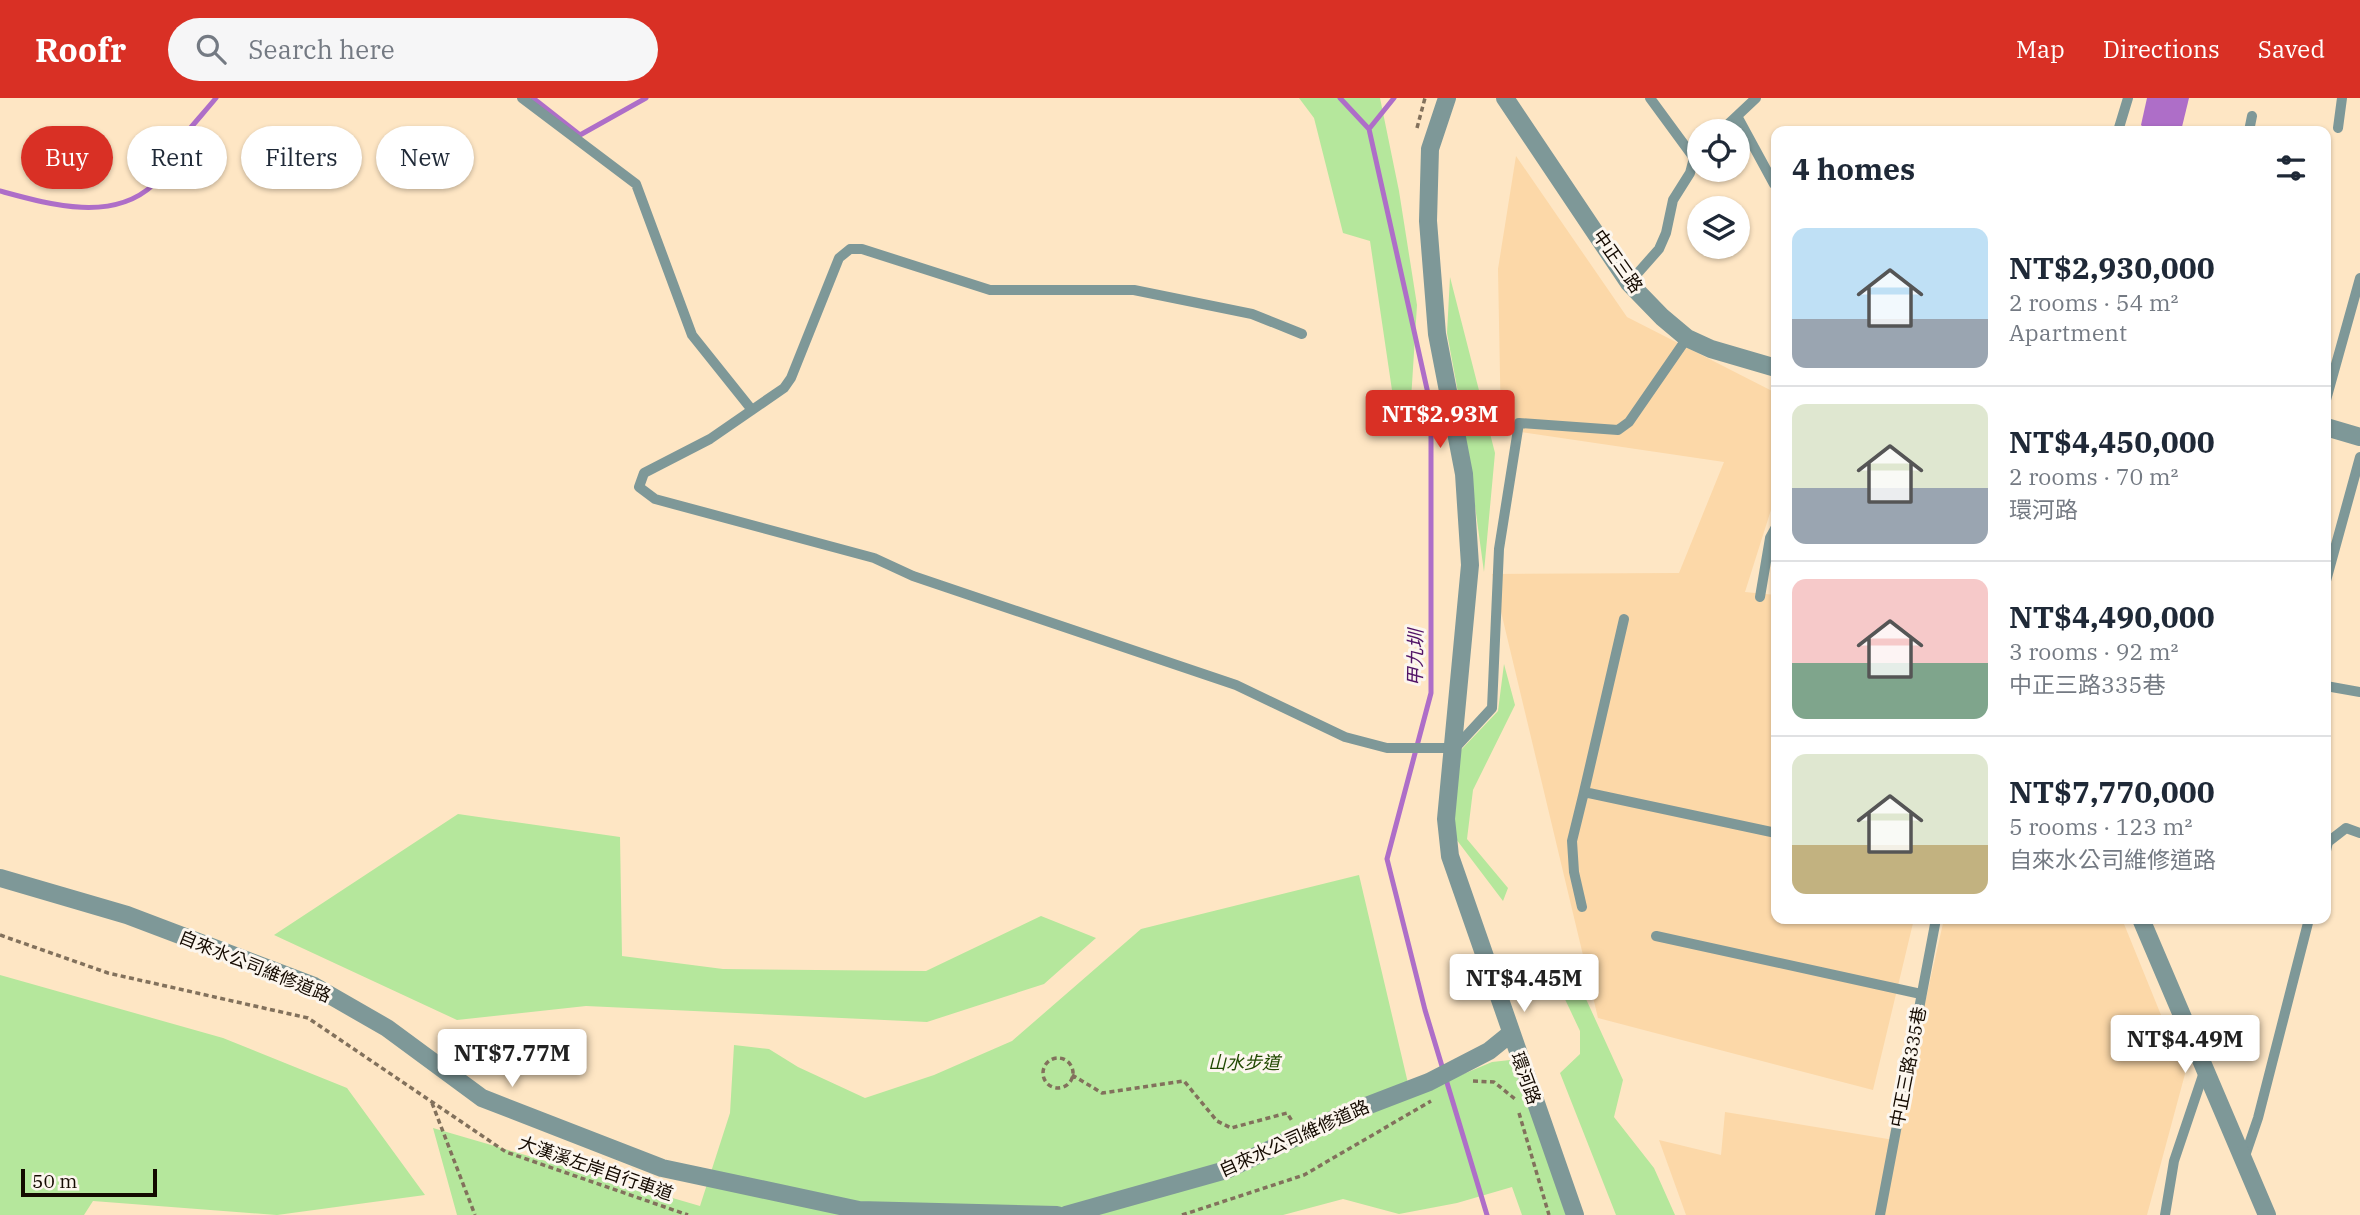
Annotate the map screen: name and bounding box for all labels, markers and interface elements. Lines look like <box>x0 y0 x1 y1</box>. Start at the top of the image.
search box <box>168 18 658 81</box>
text: Roofr <box>35 28 126 71</box>
icon: search <box>192 30 230 68</box>
text: Search here <box>248 32 395 66</box>
text: Map <box>2016 33 2065 65</box>
text: Directions <box>2103 33 2220 65</box>
text: Saved <box>2258 33 2325 65</box>
map controls <box>1687 119 1750 259</box>
button: locate <box>1687 119 1750 182</box>
chip: Buy <box>21 126 113 189</box>
chip: Rent <box>127 126 227 189</box>
chip: Filters <box>241 126 362 189</box>
chip: New <box>376 126 474 189</box>
text: 4 homes <box>1792 149 1915 188</box>
icon: filters <box>2272 149 2310 187</box>
button: layers <box>1687 196 1750 259</box>
street label: 中正三路 <box>1588 225 1648 297</box>
text: NT$2,930,000 <box>2009 248 2215 287</box>
icon: home <box>1848 256 1932 340</box>
text: 2 rooms · 54 m² <box>2009 287 2179 317</box>
text: Apartment <box>2009 317 2127 347</box>
pin: NT$2.93M <box>1368 390 1512 450</box>
text: NT$2.93M <box>1382 398 1498 428</box>
text: NT$4,450,000 <box>2009 422 2215 461</box>
icon: home <box>1848 432 1932 516</box>
text: 2 rooms · 70 m² <box>2009 461 2179 491</box>
text: 環河路 <box>2009 494 2078 524</box>
text: NT$4,490,000 <box>2009 597 2215 636</box>
icon: home <box>1848 607 1932 691</box>
water label: 甲九圳 <box>1403 626 1428 687</box>
text: 3 rooms · 92 m² <box>2009 636 2179 666</box>
text: 中正三路335巷 <box>2009 669 2165 699</box>
text: NT$7,770,000 <box>2009 772 2215 811</box>
icon: home <box>1848 782 1932 866</box>
text: 5 rooms · 123 m² <box>2009 811 2192 841</box>
text: 自來水公司維修道路 <box>2009 844 2216 874</box>
street label: 自來水公司維修道路 <box>176 925 334 1007</box>
pin: NT$4.45M <box>1452 954 1596 1014</box>
text: NT$4.45M <box>1466 962 1582 992</box>
street label: 中正三路335巷 <box>1885 1005 1931 1129</box>
pin: NT$4.49M <box>2113 1016 2257 1075</box>
text: NT$4.49M <box>2127 1023 2243 1053</box>
pin: NT$7.77M <box>440 1030 584 1089</box>
text: NT$7.77M <box>454 1037 570 1067</box>
street label: 環河路 <box>1506 1049 1546 1107</box>
park label: 山水步道 <box>1208 1051 1283 1074</box>
street label: 自來水公司維修道路 <box>1215 1095 1373 1181</box>
street label: 大漢溪左岸自行車道 <box>516 1131 676 1205</box>
scale bar <box>21 1166 158 1198</box>
text: 50 m <box>32 1169 77 1193</box>

